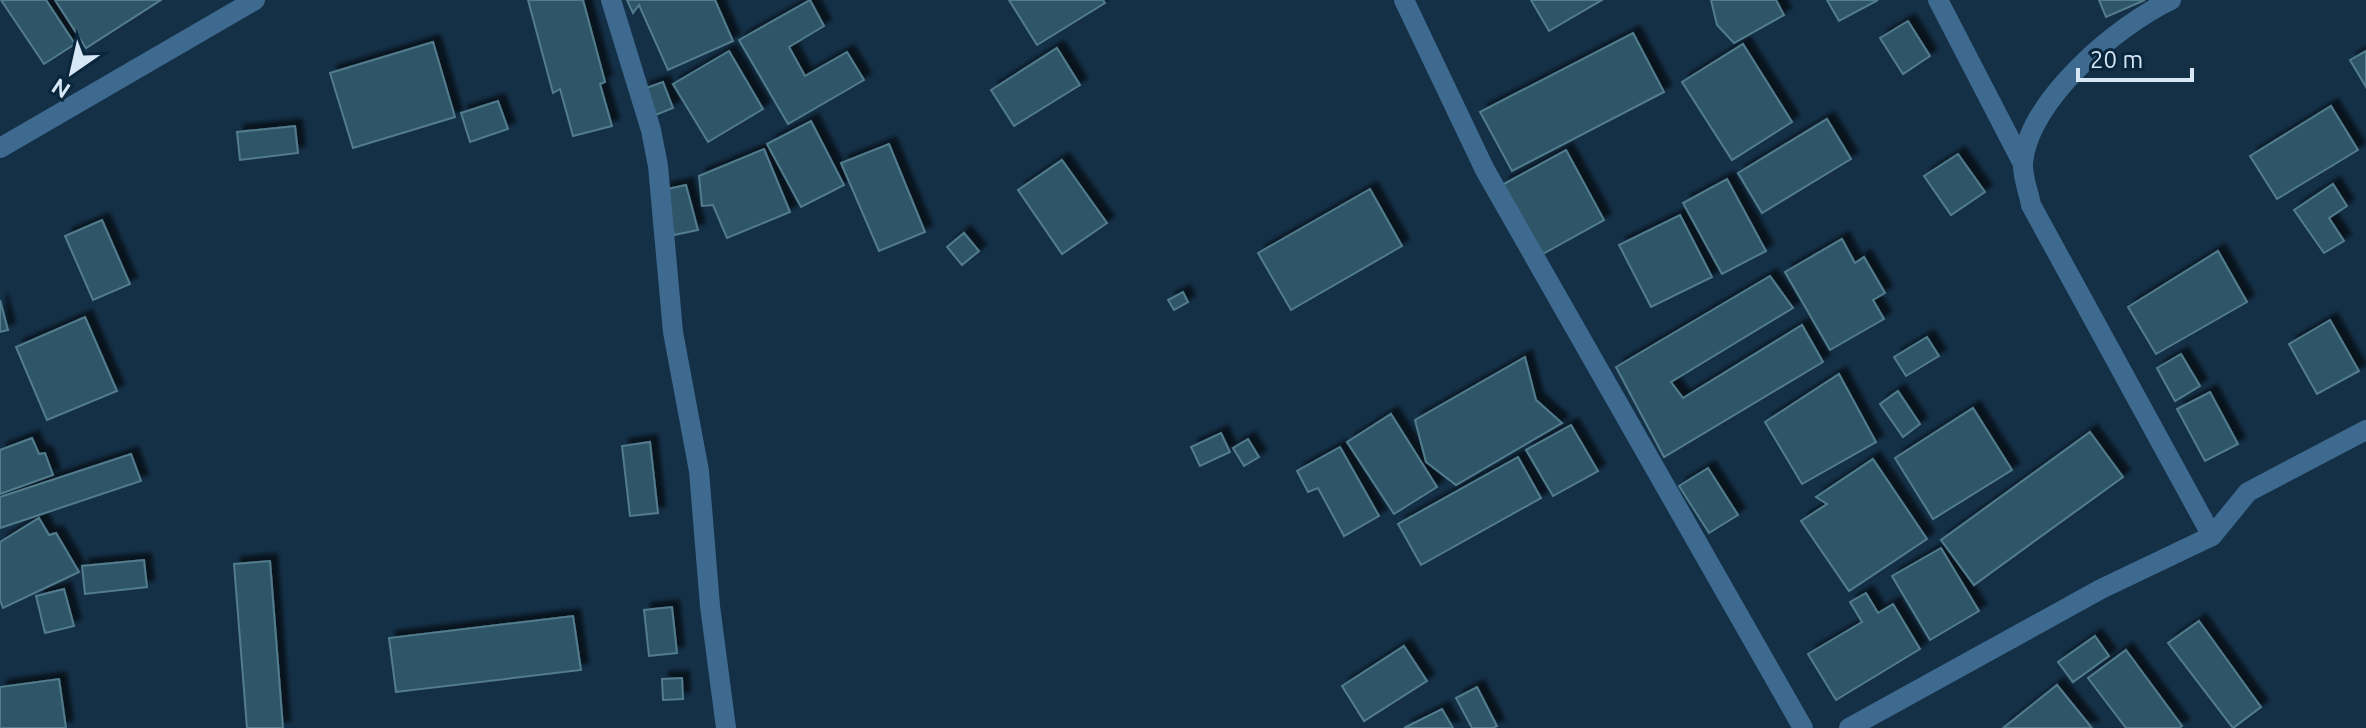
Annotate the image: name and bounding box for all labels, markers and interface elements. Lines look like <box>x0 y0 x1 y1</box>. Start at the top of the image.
north arrow <box>32 32 112 112</box>
scale bar <box>2078 32 2192 82</box>
text: 20 m <box>2090 46 2143 73</box>
text: N <box>47 74 74 104</box>

